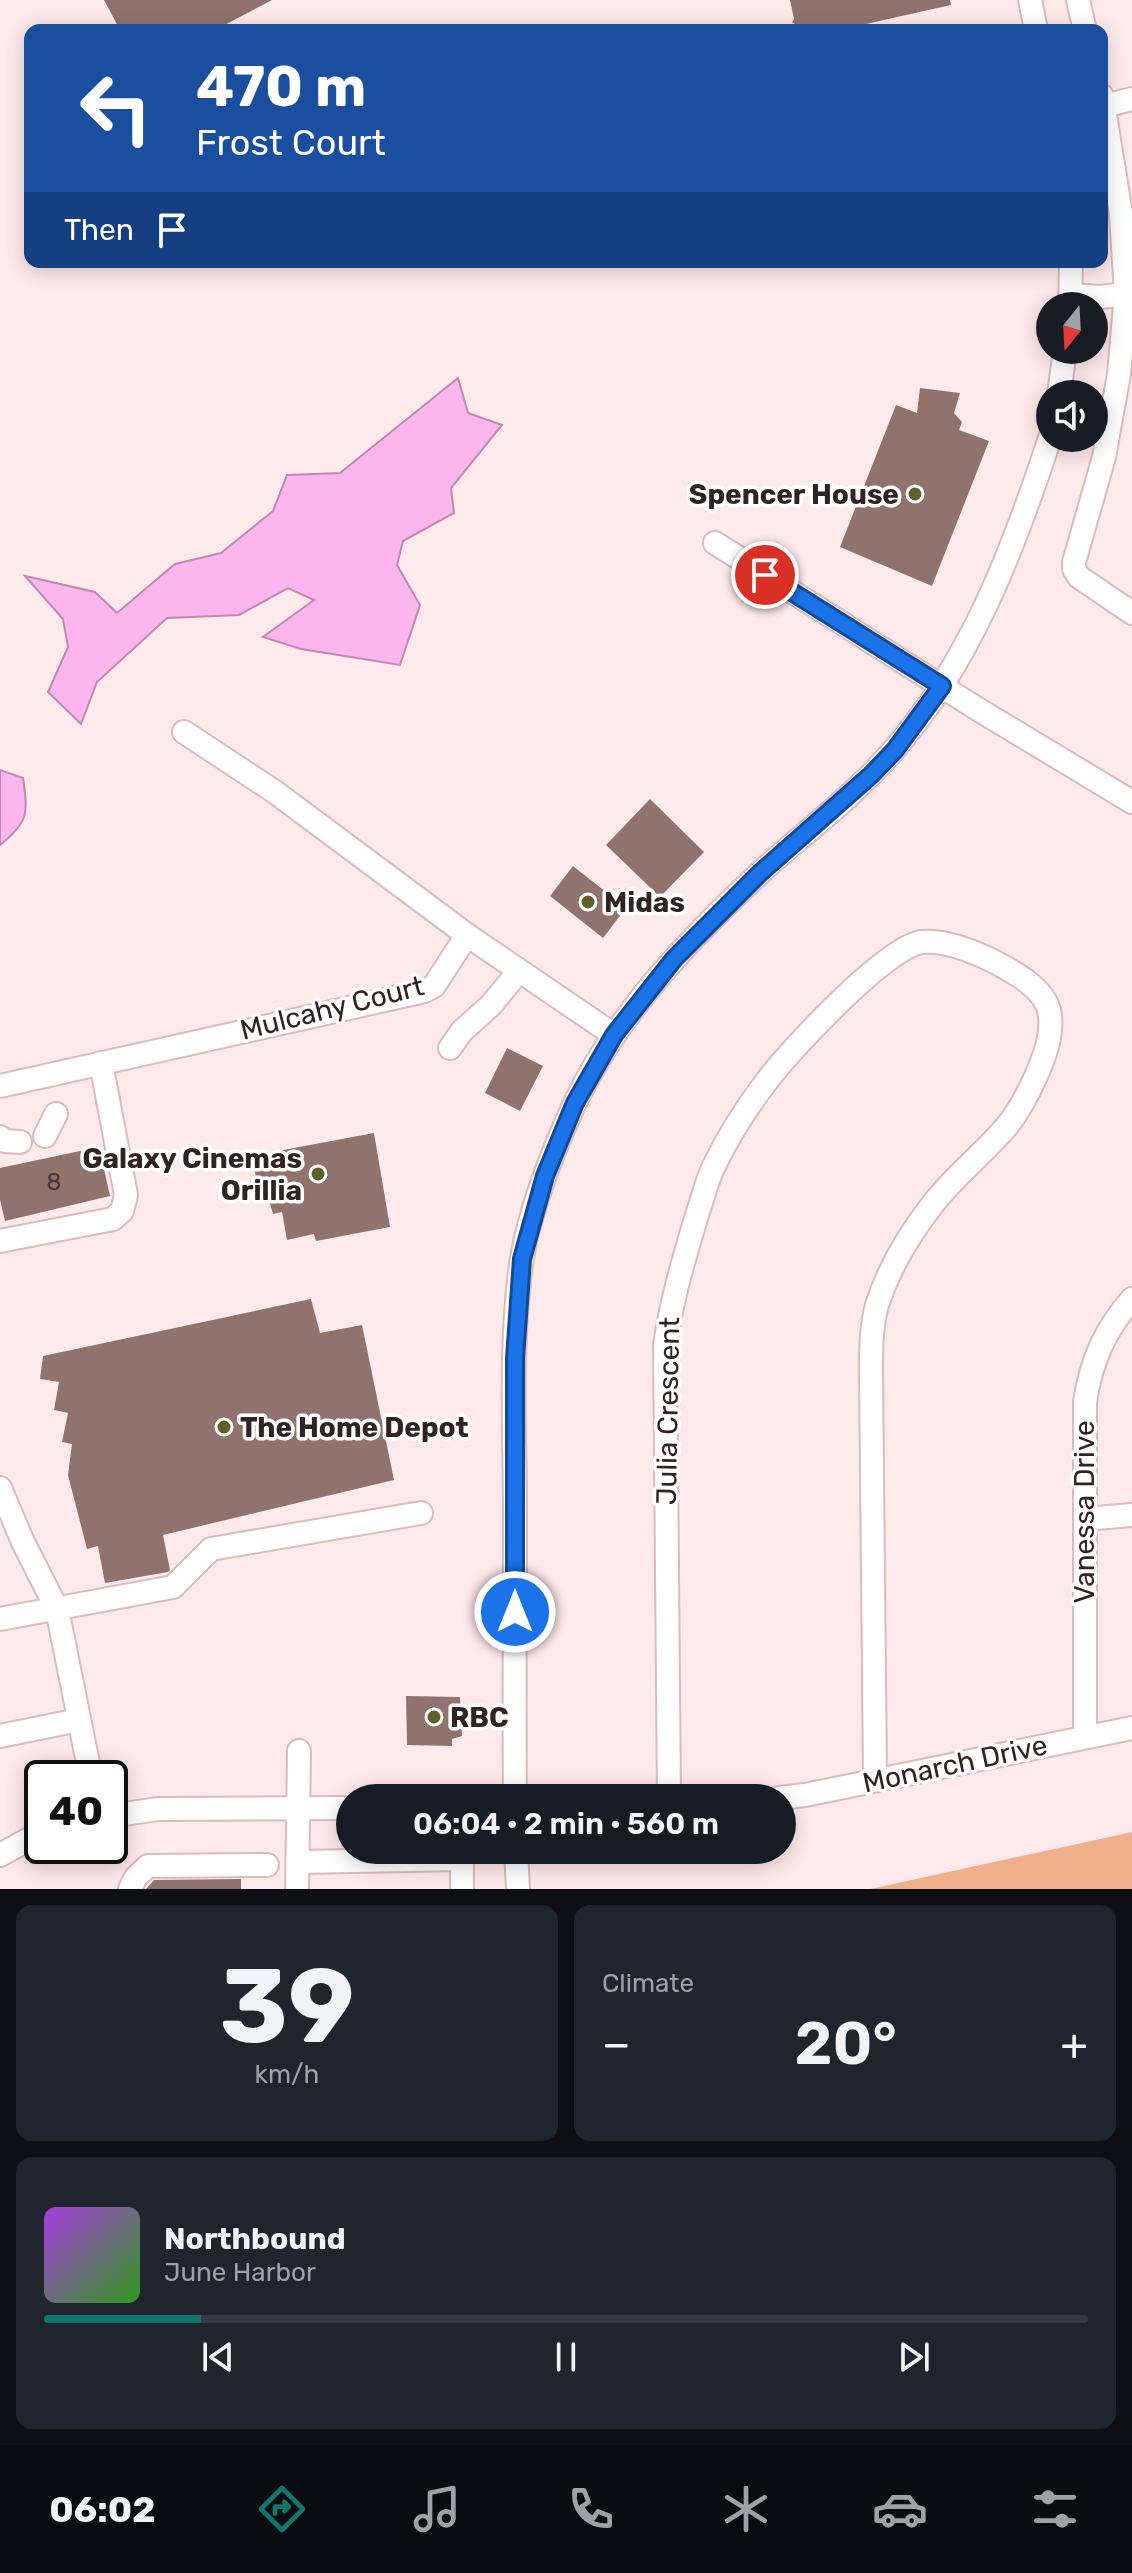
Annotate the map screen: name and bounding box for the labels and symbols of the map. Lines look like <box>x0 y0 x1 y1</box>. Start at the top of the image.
north arrow <box>1036 292 1108 364</box>
place label: Spencer House <box>689 478 899 511</box>
marker: Spencer House <box>906 485 924 503</box>
pin <box>731 541 799 609</box>
place label: Midas <box>604 886 685 919</box>
marker: Midas <box>579 893 597 911</box>
street label: Mulcahy Court <box>237 969 427 1047</box>
place label: Galaxy Cinemas Orillia <box>82 1142 302 1207</box>
marker: Galaxy Cinemas Orillia <box>309 1165 327 1183</box>
house number: 8 <box>46 1168 62 1196</box>
street label: Julia Crescent <box>650 1317 686 1505</box>
place label: The Home Depot <box>240 1411 469 1444</box>
marker: The Home Depot <box>215 1418 233 1436</box>
street label: Vanessa Drive <box>1068 1420 1101 1604</box>
position arrow <box>473 1570 557 1654</box>
place label: RBC <box>450 1701 509 1734</box>
marker: RBC <box>425 1708 443 1726</box>
street label: Monarch Drive <box>860 1728 1050 1800</box>
speed limit sign: 40 <box>24 1760 128 1864</box>

